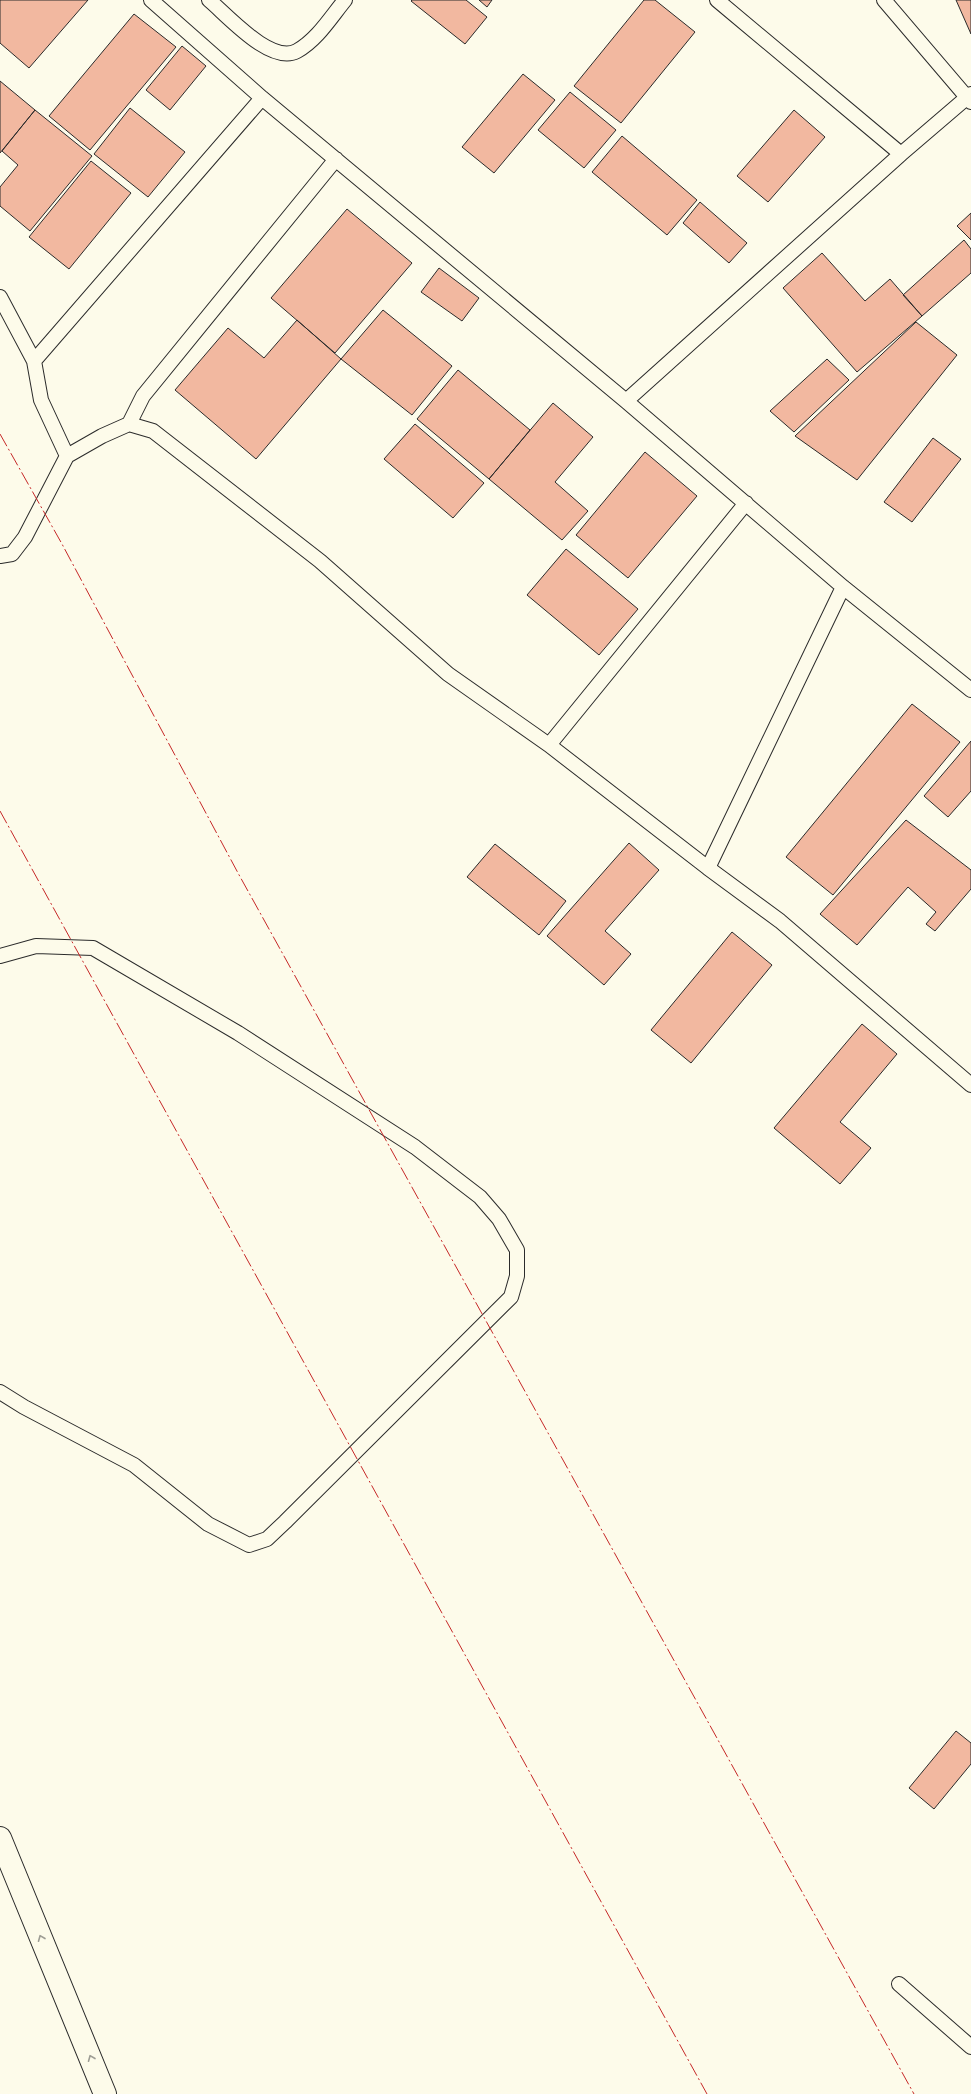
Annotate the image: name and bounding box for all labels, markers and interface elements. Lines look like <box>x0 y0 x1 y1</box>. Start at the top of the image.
one-way arrow <box>38 1934 46 1942</box>
one-way arrow <box>87 2054 95 2061</box>

